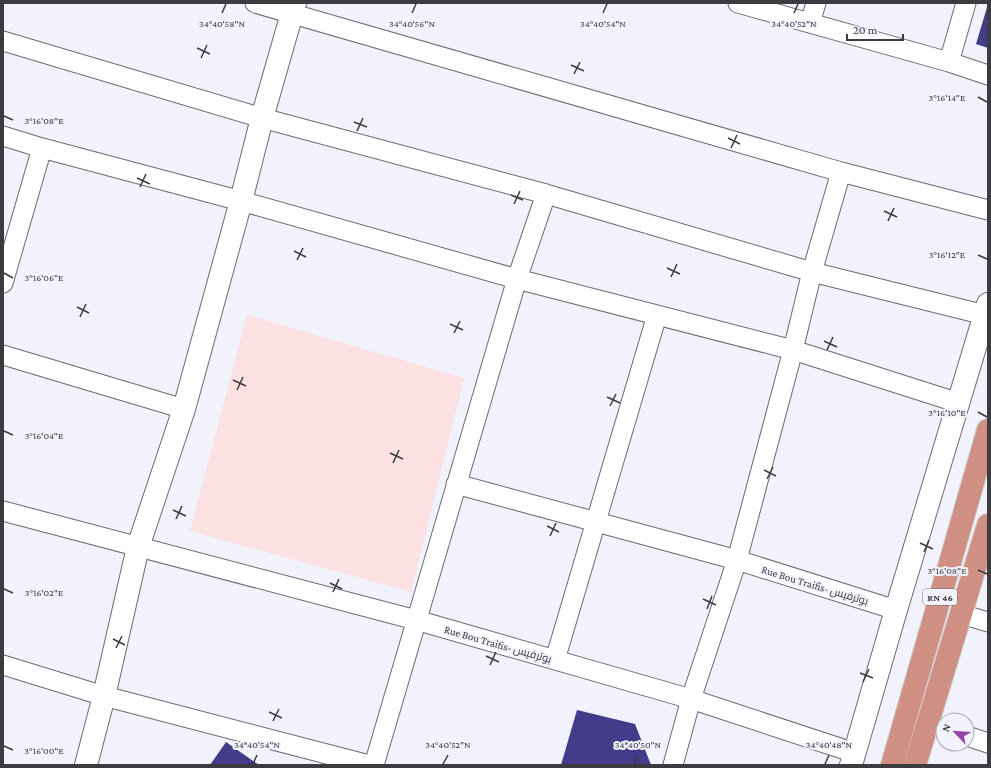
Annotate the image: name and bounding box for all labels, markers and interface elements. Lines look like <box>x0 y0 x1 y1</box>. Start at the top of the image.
scale bar <box>847 16 903 42</box>
text: 34°40'58"N <box>199 18 246 29</box>
text: 34°40'56"N <box>389 18 435 29</box>
text: 34°40'54"N <box>580 18 626 29</box>
text: 34°40'52"N <box>771 18 817 29</box>
text: 20 m <box>853 23 878 37</box>
text: 3°16'14"E <box>929 92 966 103</box>
text: 3°16'08"E <box>24 115 64 126</box>
text: 3°16'12"E <box>929 249 966 260</box>
text: 3°16'06"E <box>25 272 64 283</box>
text: 3°16'10"E <box>928 407 966 418</box>
text: 3°16'04"E <box>25 430 64 441</box>
street label: Rue Bou Traifis- بوترفيس <box>760 563 870 608</box>
text: 3°16'08"E <box>927 565 967 576</box>
text: 3°16'02"E <box>25 587 64 598</box>
road number: RN 46 <box>923 589 957 605</box>
street label: Rue Bou Traifis- بوترفيس <box>443 623 553 666</box>
north arrow <box>935 712 975 752</box>
text: N <box>939 721 953 734</box>
text: 34°40'54"N <box>234 739 280 750</box>
text: 34°40'52"N <box>425 739 471 750</box>
text: 34°40'50"N <box>615 739 662 750</box>
text: 34°40'48"N <box>806 739 853 750</box>
text: 3°16'00"E <box>24 745 64 756</box>

